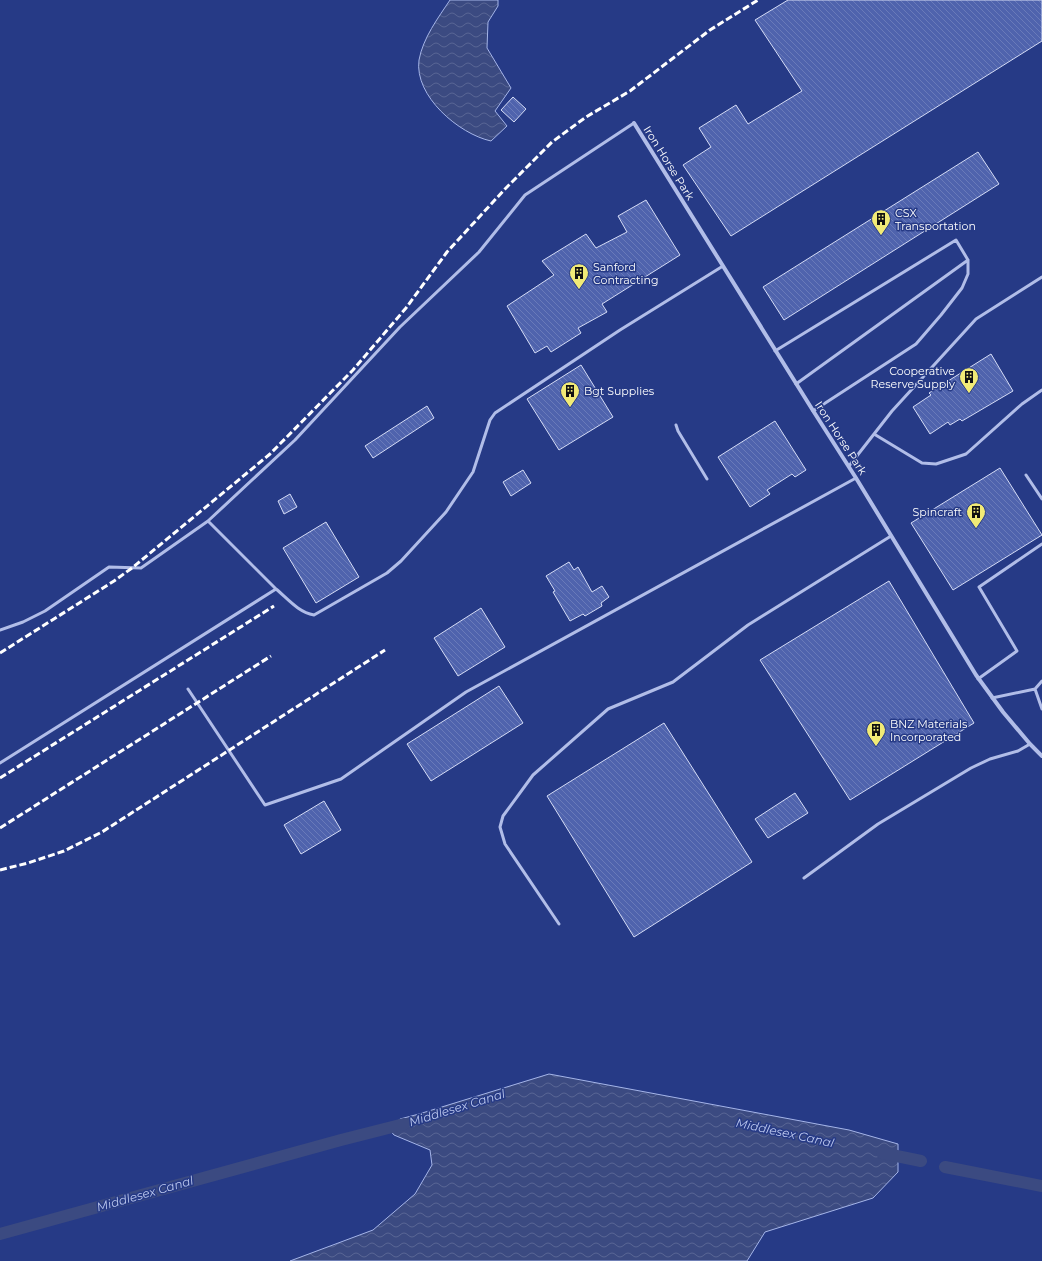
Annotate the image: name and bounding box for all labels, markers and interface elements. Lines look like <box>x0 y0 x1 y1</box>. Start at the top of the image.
street label: Iron Horse Park <box>641 123 698 203</box>
place label: CSX Transportation <box>895 206 976 233</box>
building icon: CSX Transportation <box>870 208 892 236</box>
place label: Sanford Contracting <box>593 260 658 287</box>
building icon: Sanford Contracting <box>568 262 590 290</box>
place label: Cooperative Reserve Supply <box>871 364 955 391</box>
building icon: Cooperative Reserve Supply <box>958 366 980 394</box>
building icon: Bgt Supplies <box>559 380 581 408</box>
place label: Bgt Supplies <box>584 384 655 398</box>
street label: Iron Horse Park <box>812 399 870 478</box>
building icon: Spincraft <box>965 501 987 529</box>
place label: Spincraft <box>913 505 963 519</box>
place label: BNZ Materials Incorporated <box>890 717 968 744</box>
building icon: BNZ Materials Incorporated <box>865 719 887 747</box>
water label: Middlesex Canal <box>407 1086 508 1129</box>
water label: Middlesex Canal <box>735 1115 836 1150</box>
water label: Middlesex Canal <box>95 1172 196 1214</box>

